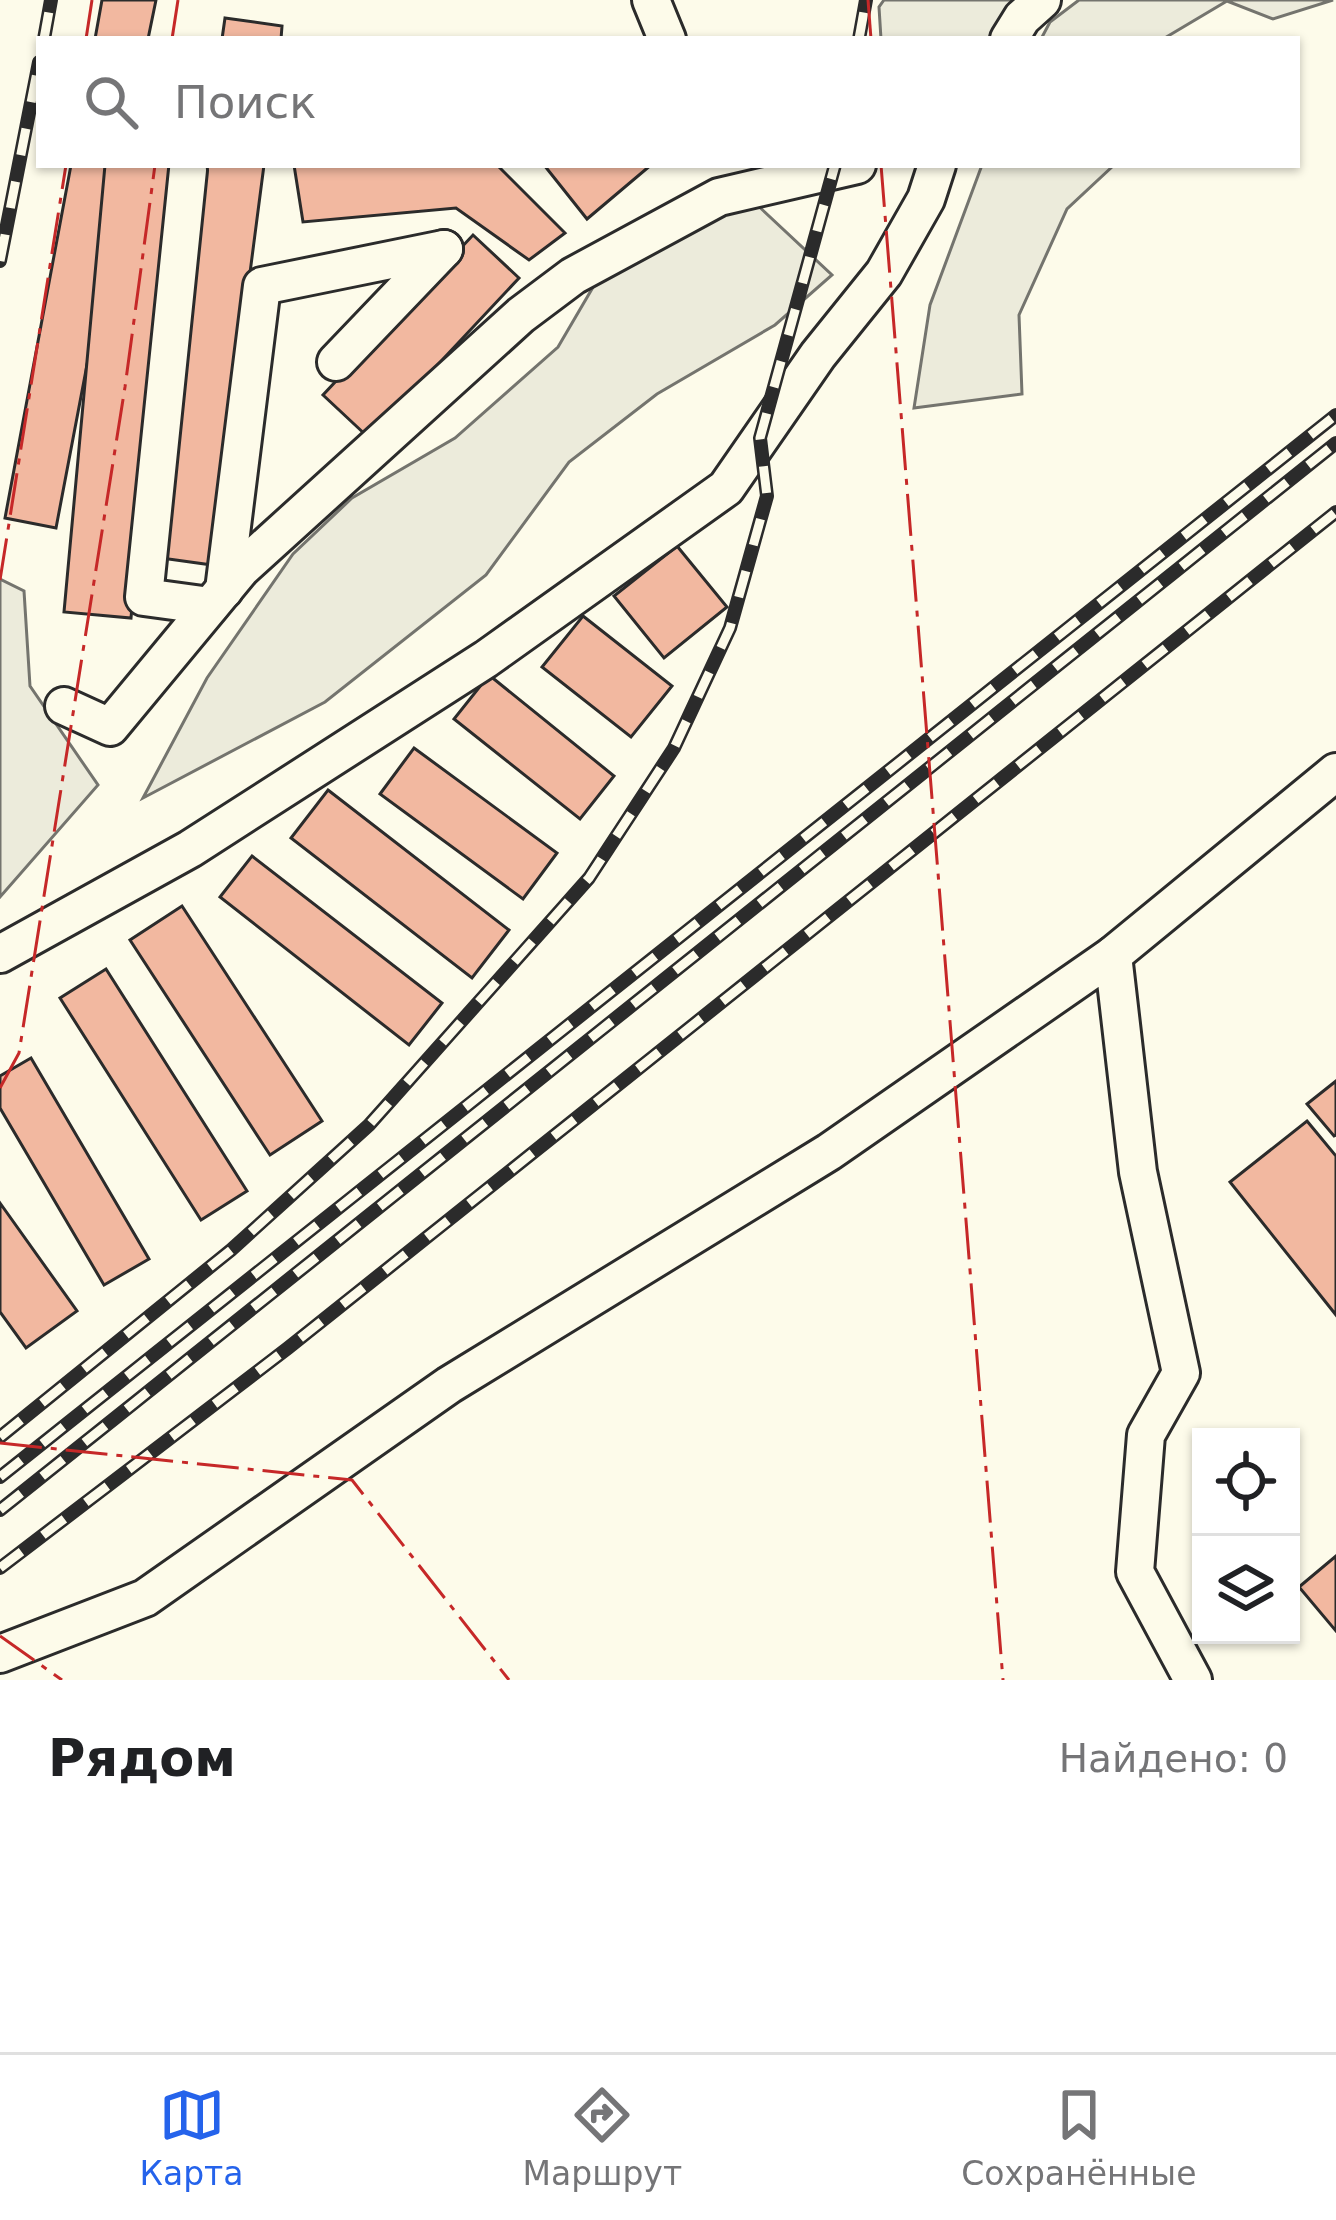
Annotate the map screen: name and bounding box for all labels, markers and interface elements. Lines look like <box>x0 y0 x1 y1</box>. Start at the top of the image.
search box <box>36 36 1300 168</box>
icon: search <box>78 69 144 135</box>
text: Поиск <box>174 76 317 129</box>
map controls <box>1192 1428 1300 1644</box>
button: locate <box>1192 1428 1300 1536</box>
button: layers <box>1192 1536 1300 1644</box>
text: Рядом <box>48 1729 236 1788</box>
text: Найдено: 0 <box>1059 1736 1288 1781</box>
tab: Карта <box>140 2082 244 2193</box>
tab: Маршрут <box>523 2082 682 2193</box>
tab: Сохранённые <box>961 2082 1196 2193</box>

